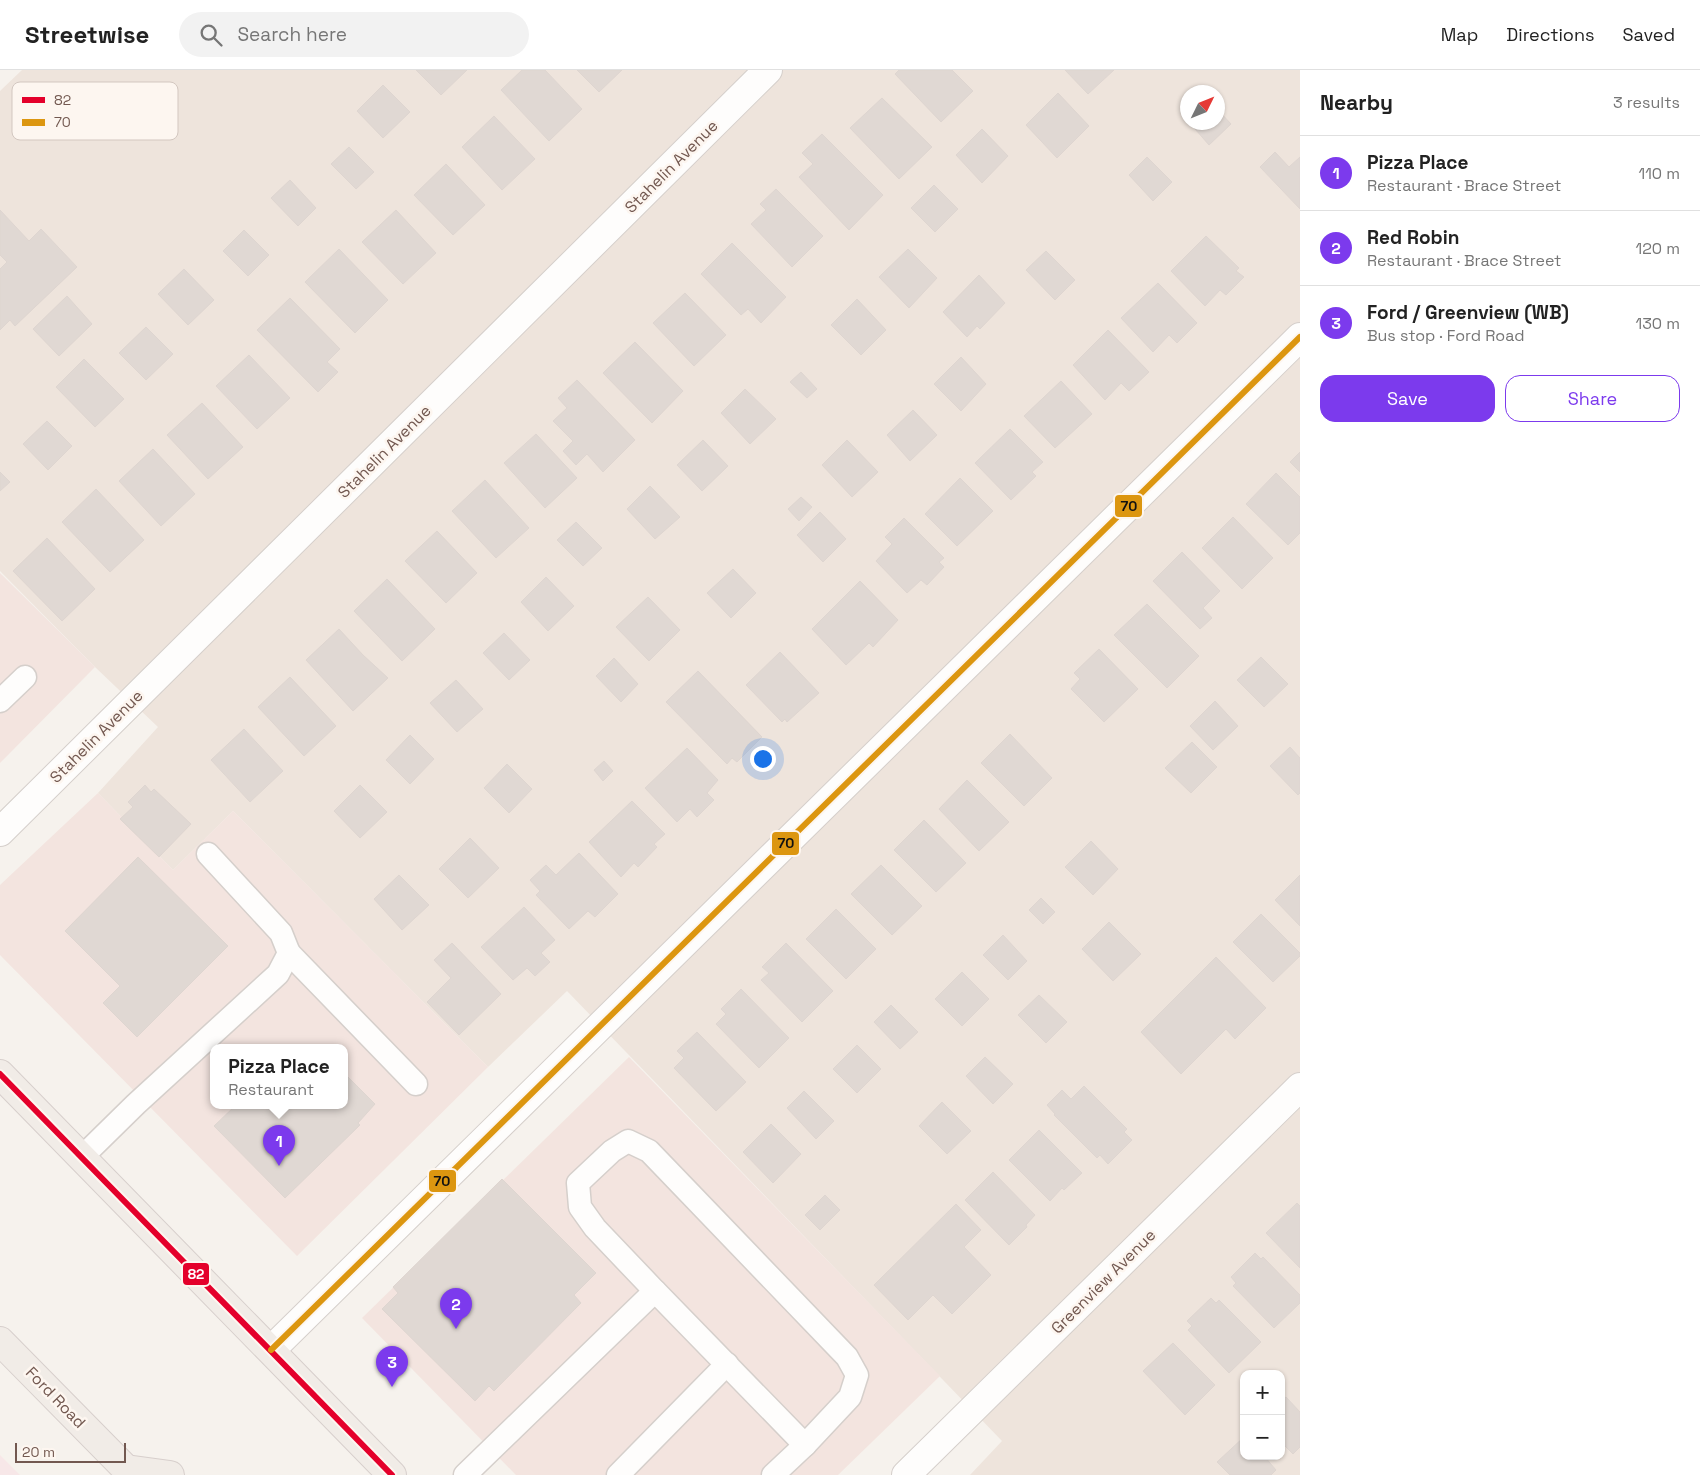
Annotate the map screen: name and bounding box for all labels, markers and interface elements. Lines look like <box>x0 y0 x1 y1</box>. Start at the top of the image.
search box <box>179 12 529 57</box>
text: Streetwise <box>25 19 149 50</box>
icon: search <box>197 21 225 49</box>
text: Search here <box>237 22 347 47</box>
text: Map <box>1441 23 1478 46</box>
text: Directions <box>1506 23 1595 46</box>
text: Saved <box>1623 23 1675 46</box>
legend <box>12 82 178 140</box>
north arrow <box>1180 85 1225 130</box>
text: Nearby <box>1320 89 1393 116</box>
text: 82 <box>54 91 71 109</box>
text: 3 results <box>1613 92 1680 113</box>
text: 70 <box>54 113 71 131</box>
street label: Stahelin Avenue <box>620 115 723 218</box>
text: Pizza Place <box>1367 150 1468 175</box>
text: 1 <box>1332 163 1340 184</box>
text: 110 m <box>1638 163 1680 184</box>
text: Restaurant · Brace Street <box>1367 175 1561 196</box>
text: Red Robin <box>1367 225 1459 250</box>
text: 2 <box>1331 238 1341 259</box>
text: 120 m <box>1636 238 1680 259</box>
text: Restaurant · Brace Street <box>1367 250 1561 271</box>
text: Ford / Greenview (WB) <box>1367 300 1569 325</box>
text: 3 <box>1331 313 1341 334</box>
text: 130 m <box>1636 313 1680 334</box>
text: Bus stop · Ford Road <box>1367 325 1525 346</box>
button: Save <box>1320 375 1495 422</box>
button: Share <box>1505 375 1680 422</box>
street label: Stahelin Avenue <box>333 400 436 503</box>
line badge: 70 <box>1114 494 1143 518</box>
text: 70 <box>1121 497 1137 515</box>
street label: Stahelin Avenue <box>45 685 148 788</box>
your location <box>750 746 776 772</box>
line badge: 70 <box>771 831 800 856</box>
text: 70 <box>778 834 794 852</box>
popup <box>210 1044 348 1109</box>
text: Pizza Place <box>228 1054 330 1079</box>
text: Restaurant <box>228 1079 314 1100</box>
pin: 1 <box>263 1125 295 1166</box>
line badge: 70 <box>428 1169 457 1193</box>
text: 70 <box>434 1172 450 1190</box>
street label: Greenview Avenue <box>1046 1224 1160 1338</box>
line badge: 82 <box>182 1262 210 1286</box>
text: 82 <box>188 1265 204 1283</box>
pin: 2 <box>440 1288 472 1329</box>
pin: 3 <box>376 1346 408 1387</box>
street label: Ford Road <box>21 1362 90 1433</box>
map controls <box>1240 1370 1285 1460</box>
button: + <box>1240 1370 1285 1415</box>
button: − <box>1240 1415 1285 1460</box>
scale bar <box>15 1440 126 1463</box>
text: 20 m <box>22 1443 55 1461</box>

